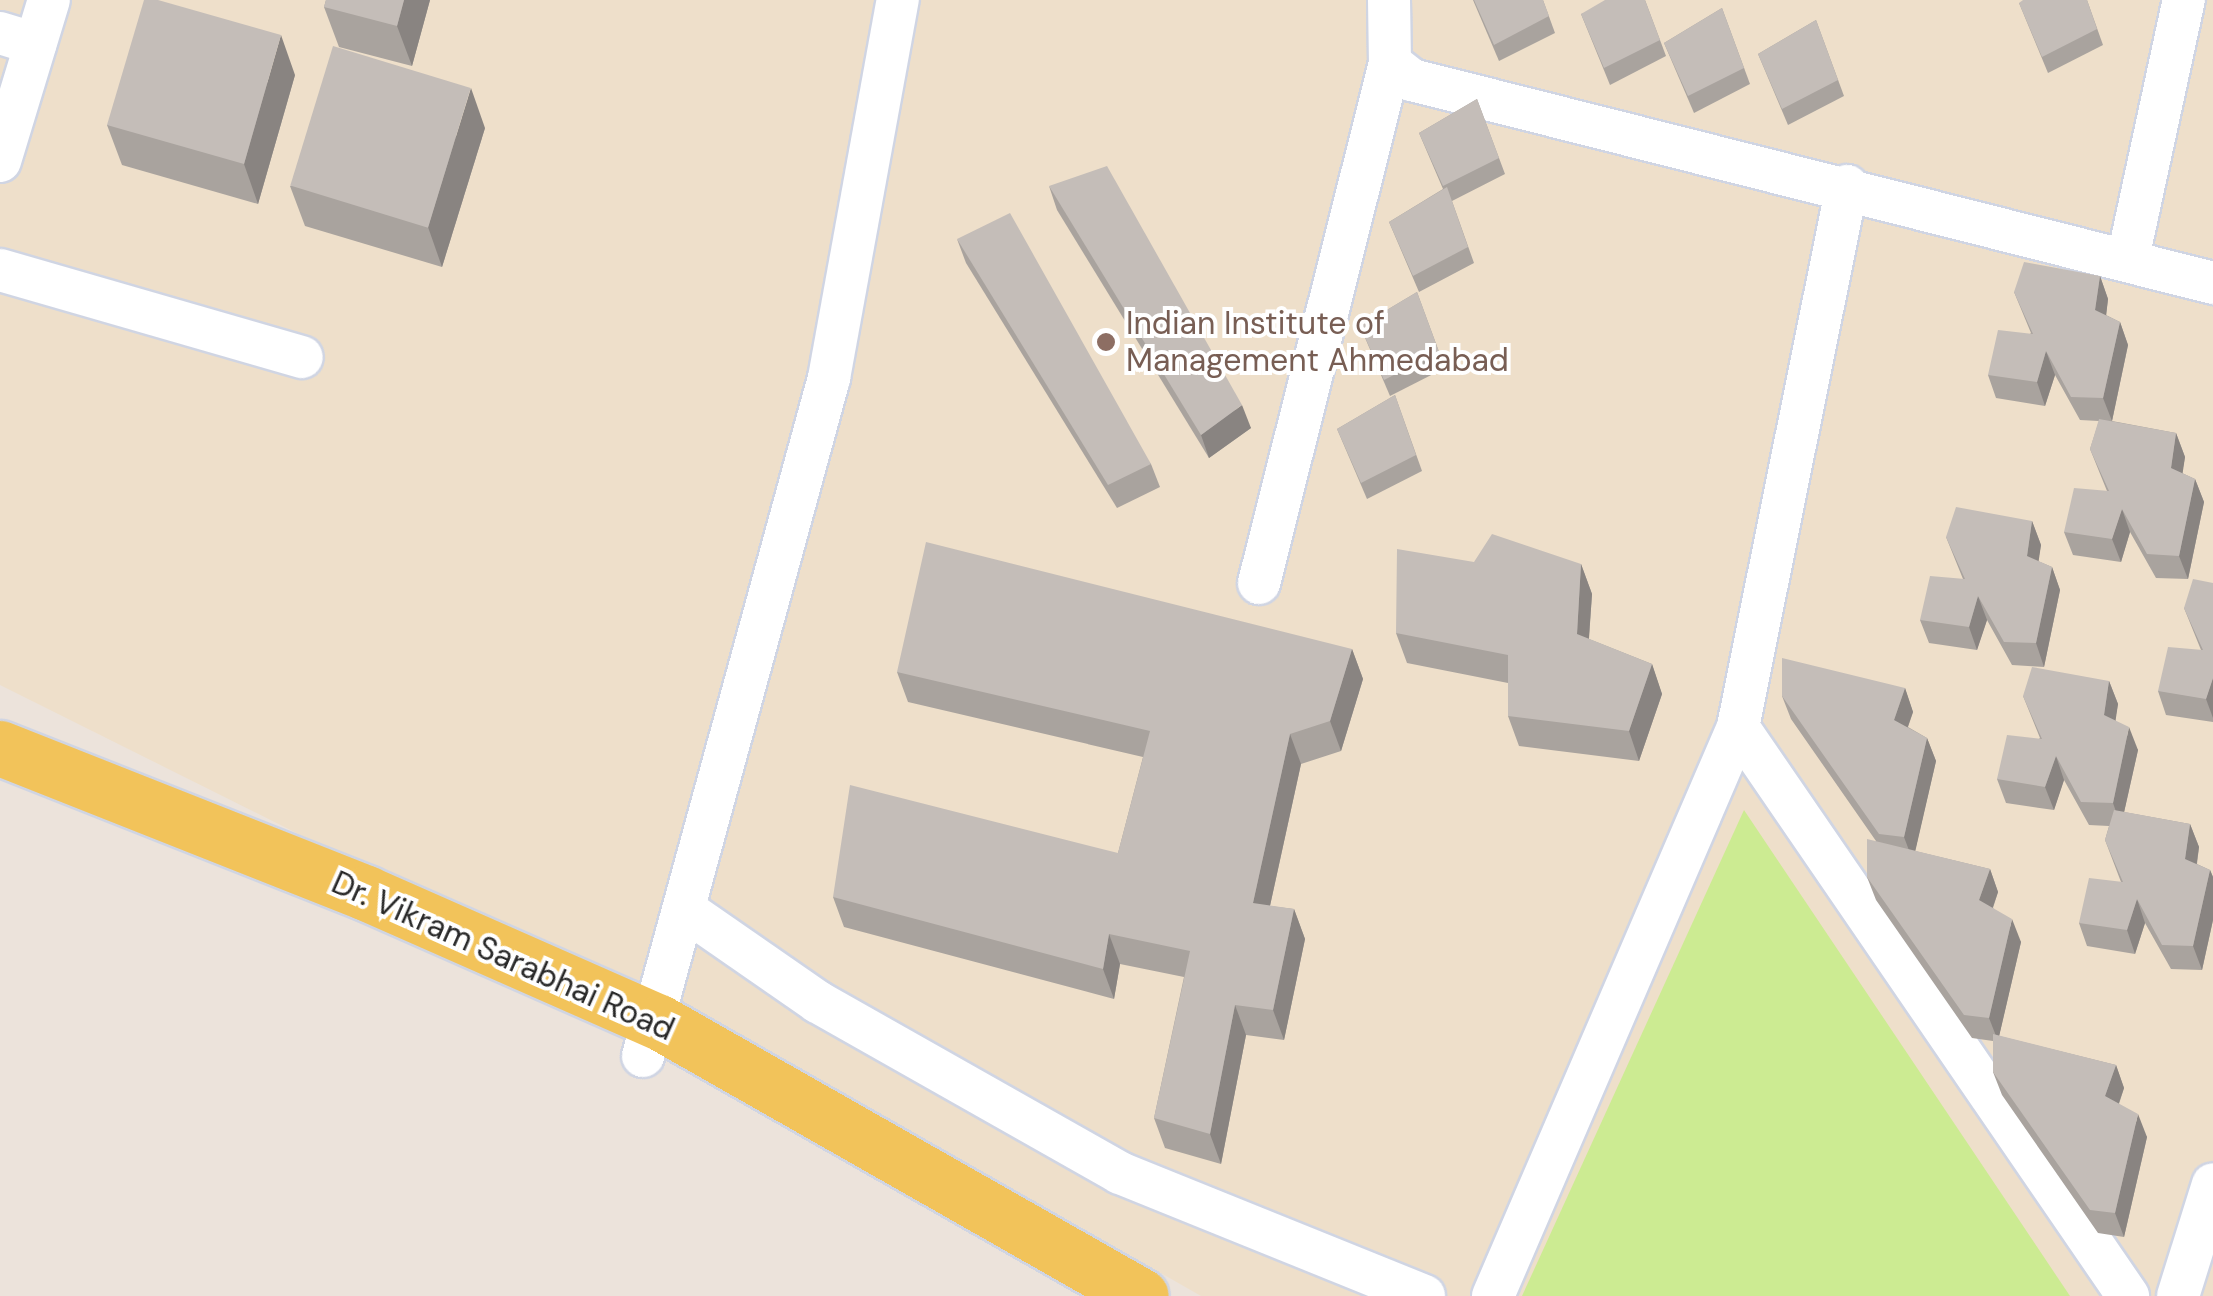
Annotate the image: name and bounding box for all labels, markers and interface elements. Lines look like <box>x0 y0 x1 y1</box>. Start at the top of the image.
place label: Indian Institute of Management Ahmedabad <box>1126 305 1509 380</box>
marker: Indian Institute of Management Ahmedabad <box>1095 331 1117 353</box>
street label: Dr. Vikram Sarabhai Road <box>326 863 680 1049</box>

